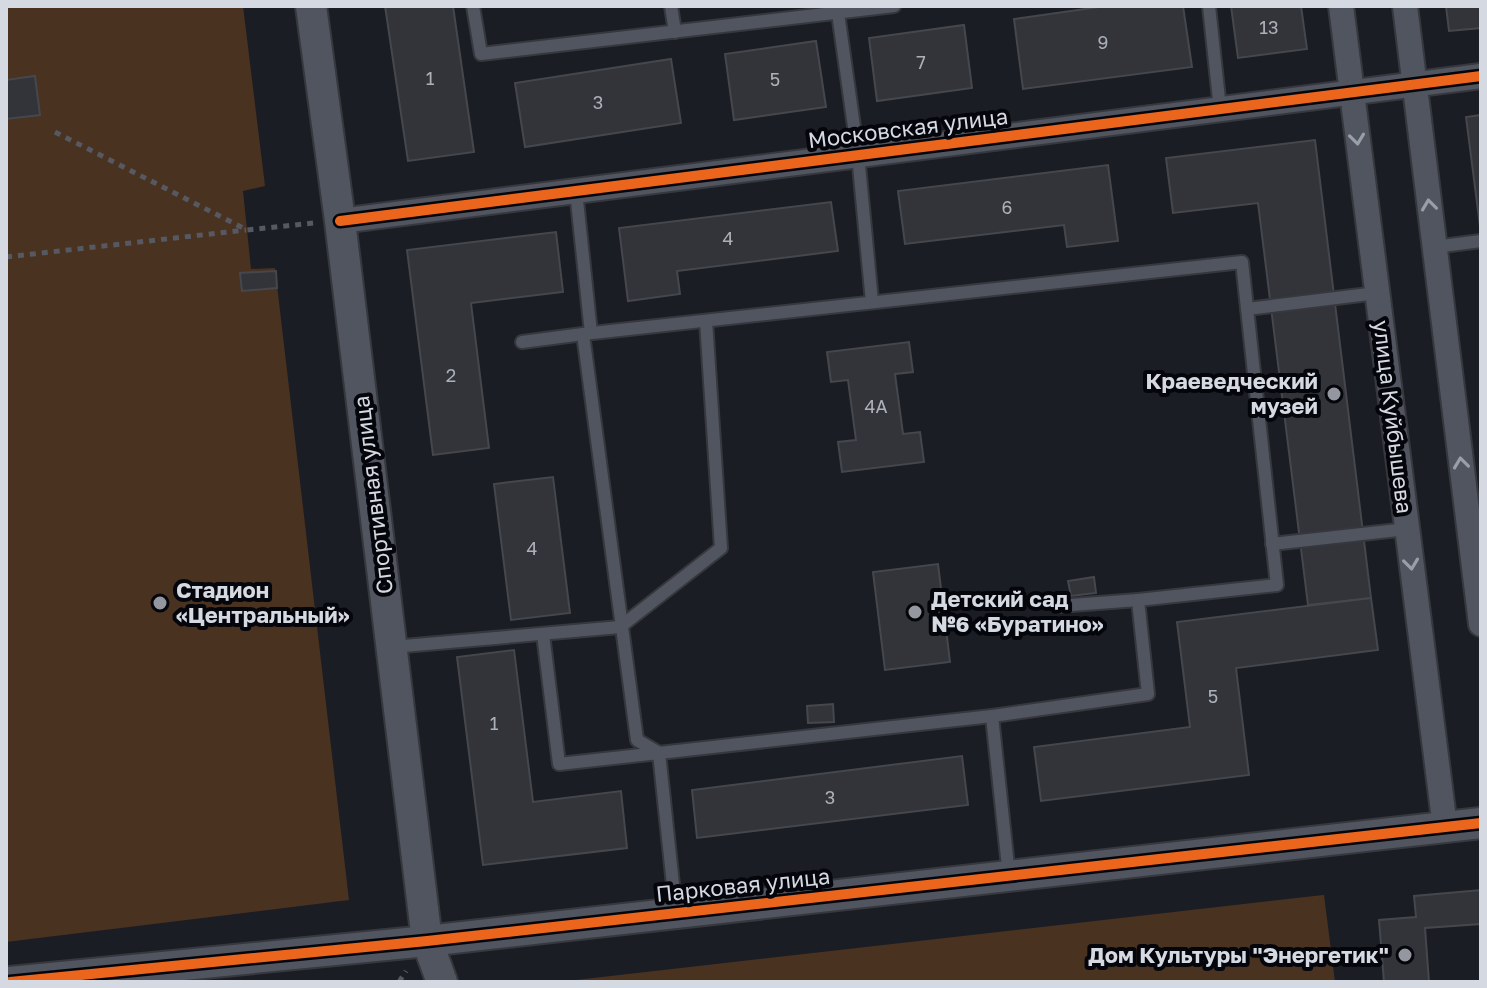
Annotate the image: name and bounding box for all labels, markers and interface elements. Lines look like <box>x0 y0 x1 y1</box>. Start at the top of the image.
house number: 13 <box>1259 16 1279 38</box>
house number: 9 <box>1098 31 1108 53</box>
house number: 7 <box>916 51 926 73</box>
house number: 1 <box>426 67 435 89</box>
house number: 5 <box>770 68 780 90</box>
house number: 3 <box>593 91 603 113</box>
street label: Московская улица <box>806 102 1009 153</box>
one-way arrow <box>1348 132 1365 146</box>
house number: 6 <box>1002 196 1012 218</box>
one-way arrow <box>1421 198 1438 212</box>
house number: 4 <box>723 227 734 249</box>
street label: улица Куйбышева <box>1368 319 1419 515</box>
house number: 2 <box>446 364 456 386</box>
place label: Краеведческий музей <box>1145 367 1318 419</box>
marker: Краеведческий музей <box>1325 385 1343 403</box>
street label: Спортивная улица <box>347 394 398 596</box>
house number: 4А <box>864 395 888 417</box>
one-way arrow <box>1453 456 1470 470</box>
house number: 4 <box>527 537 538 559</box>
one-way arrow <box>1402 557 1419 570</box>
place label: Стадион «Центральный» <box>176 576 350 628</box>
place label: Детский сад №6 «Буратино» <box>931 585 1104 637</box>
marker: Стадион «Центральный» <box>151 594 169 612</box>
marker: Детский сад №6 «Буратино» <box>906 603 924 621</box>
house number: 5 <box>1208 685 1218 707</box>
house number: 1 <box>490 712 499 734</box>
house number: 3 <box>825 786 835 808</box>
street label: Парковая улица <box>654 862 831 907</box>
place label: Дом Культуры "Энергетик" <box>1088 941 1389 968</box>
marker: Дом Культуры "Энергетик" <box>1396 946 1414 964</box>

